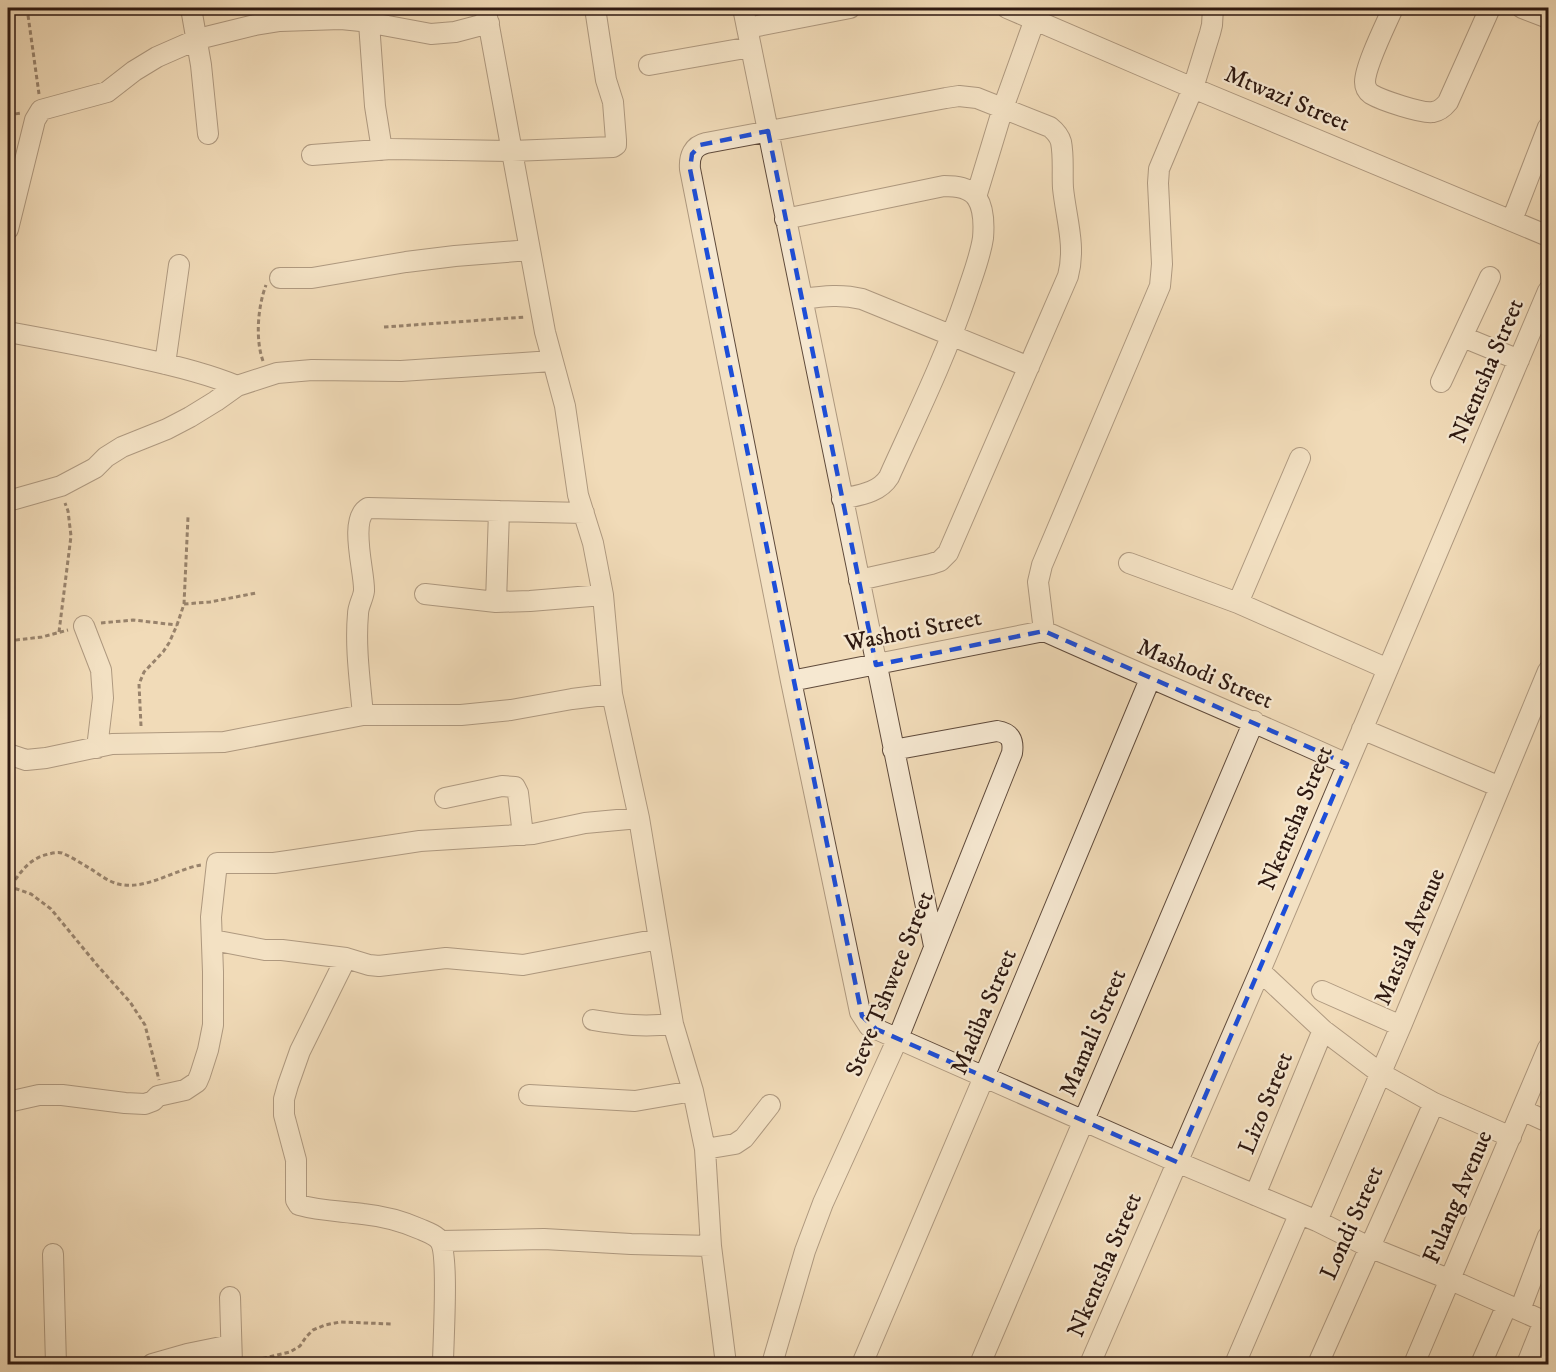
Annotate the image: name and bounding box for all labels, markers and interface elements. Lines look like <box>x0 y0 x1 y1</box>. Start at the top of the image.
street label: Mtwazi Street <box>1220 59 1354 139</box>
street label: Nkentsha Street <box>1443 294 1531 448</box>
street label: Washoti Street <box>841 603 984 659</box>
street label: Mashodi Street <box>1133 632 1278 716</box>
street label: Nkentsha Street <box>1252 741 1340 895</box>
street label: Matsila Avenue <box>1368 864 1452 1010</box>
street label: Steve Tshwete Street <box>839 887 941 1081</box>
street label: Madiba Street <box>944 944 1024 1079</box>
street label: Mamali Street <box>1053 964 1133 1101</box>
street label: Lizo Street <box>1232 1047 1300 1158</box>
street label: Fulang Avenue <box>1417 1126 1499 1268</box>
street label: Londi Street <box>1314 1161 1391 1285</box>
street label: Nkentsha Street <box>1061 1188 1149 1342</box>

